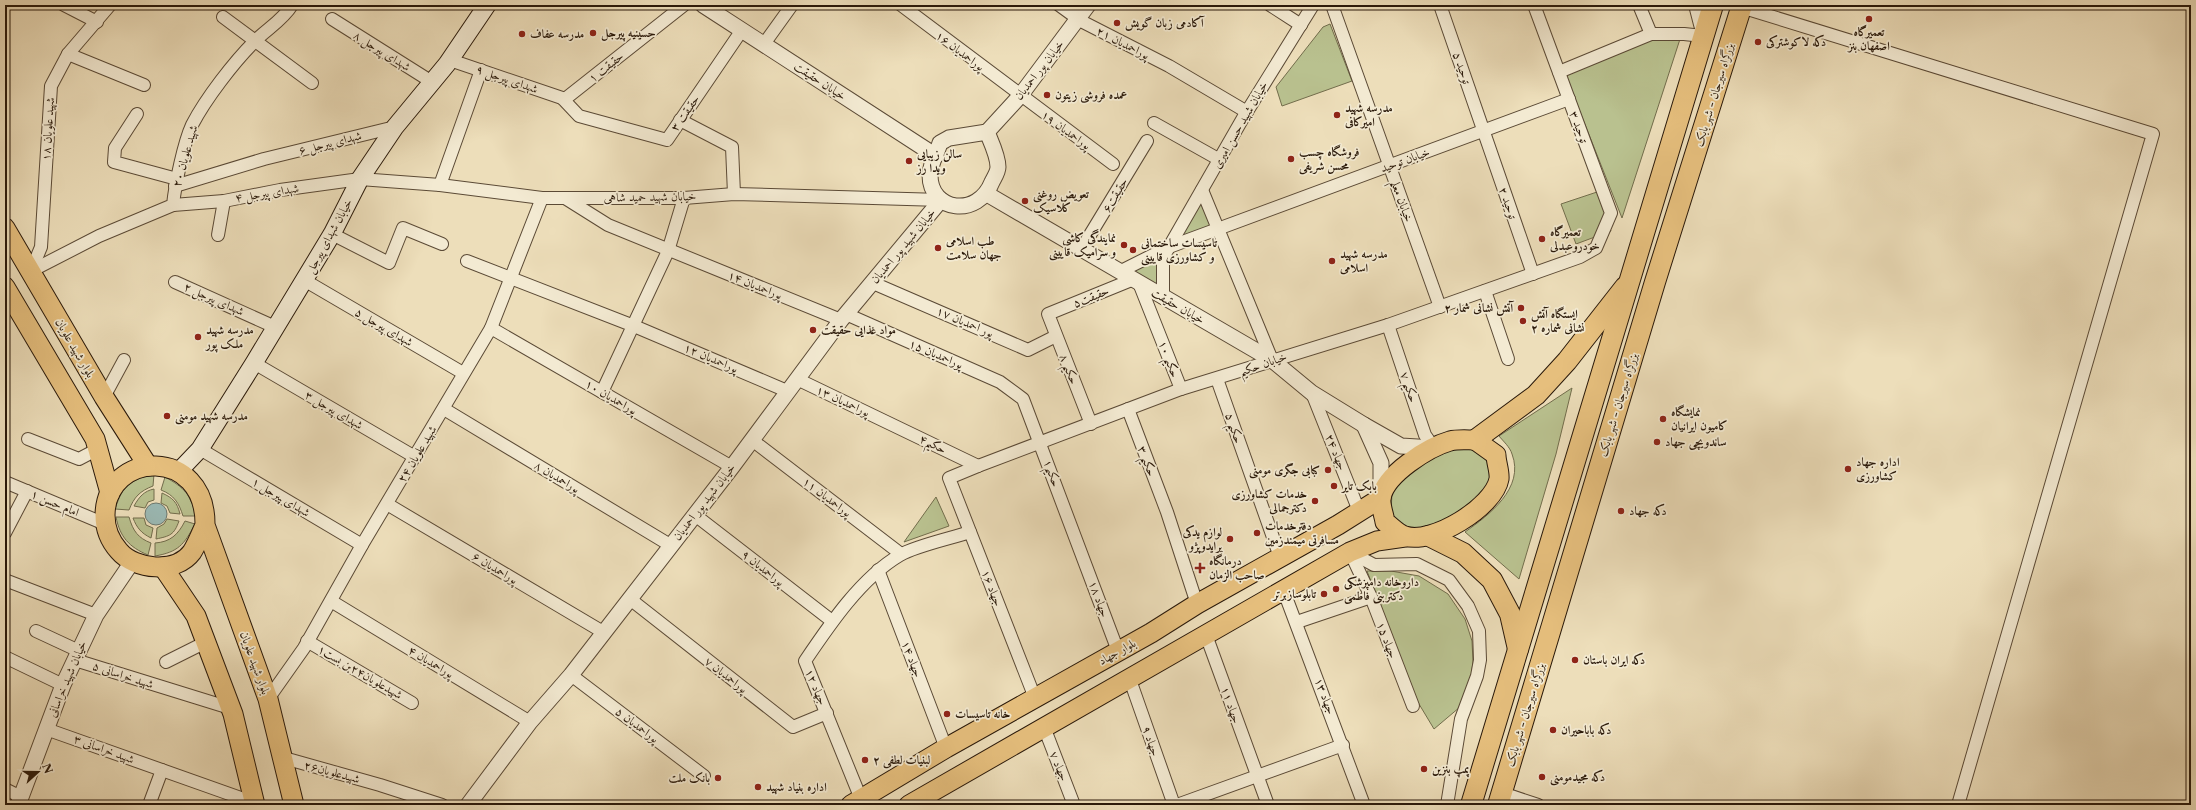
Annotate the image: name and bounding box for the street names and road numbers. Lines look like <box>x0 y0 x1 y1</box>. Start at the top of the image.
street label: پوراحمدیان ۲۱ <box>1093 23 1153 64</box>
street label: شهدای پیرجل ۸ <box>350 27 414 76</box>
street label: پوراحمدیان ۱۶ <box>932 27 988 76</box>
street label: خیابان پور احمدیان <box>1011 37 1068 104</box>
street label: بزرگراه سیرجان - شهر بابک <box>1691 41 1737 149</box>
street label: حقیقت ۱ <box>585 48 626 85</box>
street label: توحید ۵ <box>1449 50 1475 87</box>
street label: خیابان حقیقت <box>791 58 849 103</box>
street label: شهدای پیرجل ۹ <box>474 61 540 98</box>
street label: خیابان شهید حسن امیری <box>1208 78 1272 172</box>
street label: حقیقت ۳ <box>667 92 702 134</box>
street label: شهید علویان ۱۸ <box>38 97 58 161</box>
street label: پوراحمدیان ۱۹ <box>1038 107 1094 155</box>
street label: توحید ۳ <box>1566 109 1592 146</box>
street label: شهید علویان ۲۰ <box>169 123 201 189</box>
street label: شهدای پیرجل ۶ <box>297 127 363 160</box>
street label: خیابان توحید <box>1378 144 1432 176</box>
street label: حقیقت۶ <box>1098 175 1131 215</box>
street label: خیابان معلم <box>1383 178 1417 226</box>
street label: شهدای پیرجل ۴ <box>234 180 300 207</box>
street label: توحید ۲ <box>1495 185 1521 222</box>
street label: خیابان شهید حمید شاهی <box>604 188 697 206</box>
street label: خیابان شهدای پیرجل <box>302 196 357 277</box>
street label: خیابان شهید پور احمدیان <box>867 205 940 288</box>
street label: پوراحمدیان ۱۴ <box>725 267 785 304</box>
street label: شهدای پیرجل ۲ <box>181 279 247 320</box>
street label: حقیقت۵ <box>1071 283 1111 311</box>
street label: خیابان حقیقت <box>1149 284 1208 327</box>
street label: پور احمدیان ۱۷ <box>934 303 997 342</box>
street label: شهدای پیرجل ۵ <box>352 304 416 351</box>
street label: بلوار شهید علویان <box>52 315 98 381</box>
street label: پوراحمدیان ۱۵ <box>906 335 966 374</box>
street label: حکیم ۱۰ <box>1151 338 1183 381</box>
street label: پوراحمدیان ۱۲ <box>681 339 741 378</box>
street label: خیابان حکیم <box>1237 348 1291 383</box>
street label: بزرگراه سیرجان - شهر بابک <box>1595 351 1641 459</box>
street label: حکیم ۸ <box>1052 352 1082 388</box>
street label: حکیم ۷ <box>1393 370 1422 406</box>
street label: پوراحمدیان ۱۰ <box>582 376 640 419</box>
street label: پوراحمدیان ۱۳ <box>813 382 873 422</box>
street label: شهدای پیرجل ۳ <box>302 387 366 434</box>
street label: حکیم ۵ <box>1218 411 1247 447</box>
street label: شهید علویان ۲۴ <box>394 423 440 485</box>
street label: حکیم۴ <box>915 431 949 461</box>
street label: جهاد ۲۴ <box>1322 431 1351 472</box>
street label: حکیم ۳ <box>1130 444 1160 480</box>
street label: پوراحمدیان ۸ <box>531 457 583 498</box>
street label: حکیم۱ <box>1036 457 1064 490</box>
street label: خیابان شهید پور احمدیان <box>669 460 740 544</box>
street label: شهدای ‍‍‍‍‍‍پیرجل ۱ <box>248 473 313 521</box>
street label: پوراحمدیان ۱۱ <box>799 473 855 522</box>
street label: امام حسن ۱ <box>27 486 82 523</box>
street label: پوراحمدیان ۹ <box>738 546 788 591</box>
street label: پوراحمدیان ۶ <box>469 548 521 589</box>
street label: جهاد ۱۶ <box>979 567 1006 608</box>
street label: جهاد ۱۸ <box>1086 578 1113 619</box>
street label: جهاد ۱۵ <box>1374 619 1401 660</box>
street label: بلوار شهید علویان <box>236 629 274 697</box>
street label: بلوار جهاد <box>1095 635 1138 668</box>
street label: خیابان شهید خراسانی <box>44 638 90 720</box>
street label: جهاد ۱۴ <box>899 638 926 679</box>
street label: شهیدعلویان۲۴بن بست۱ <box>315 641 405 703</box>
street label: پوراحمدیان ۴ <box>405 642 457 683</box>
street label: پوراحمدیان ۷ <box>701 653 751 698</box>
street label: شهید خراسانی ۵ <box>90 658 156 692</box>
street label: بزرگراه سیرجان - شهر بابک <box>1502 661 1548 769</box>
street label: جهاد ۱۲ <box>802 666 831 707</box>
street label: جهاد ۱۳ <box>1312 675 1339 716</box>
street label: جهاد ۱۱ <box>1218 684 1245 725</box>
street label: پوراحمدیان ۵ <box>611 703 662 748</box>
street label: جهاد ۹ <box>1139 724 1164 758</box>
street label: شهید خراسانی ۳ <box>72 731 136 767</box>
street label: جهاد ۷ <box>1047 749 1072 783</box>
street label: شهیدعلویان۲۶ <box>302 757 362 787</box>

